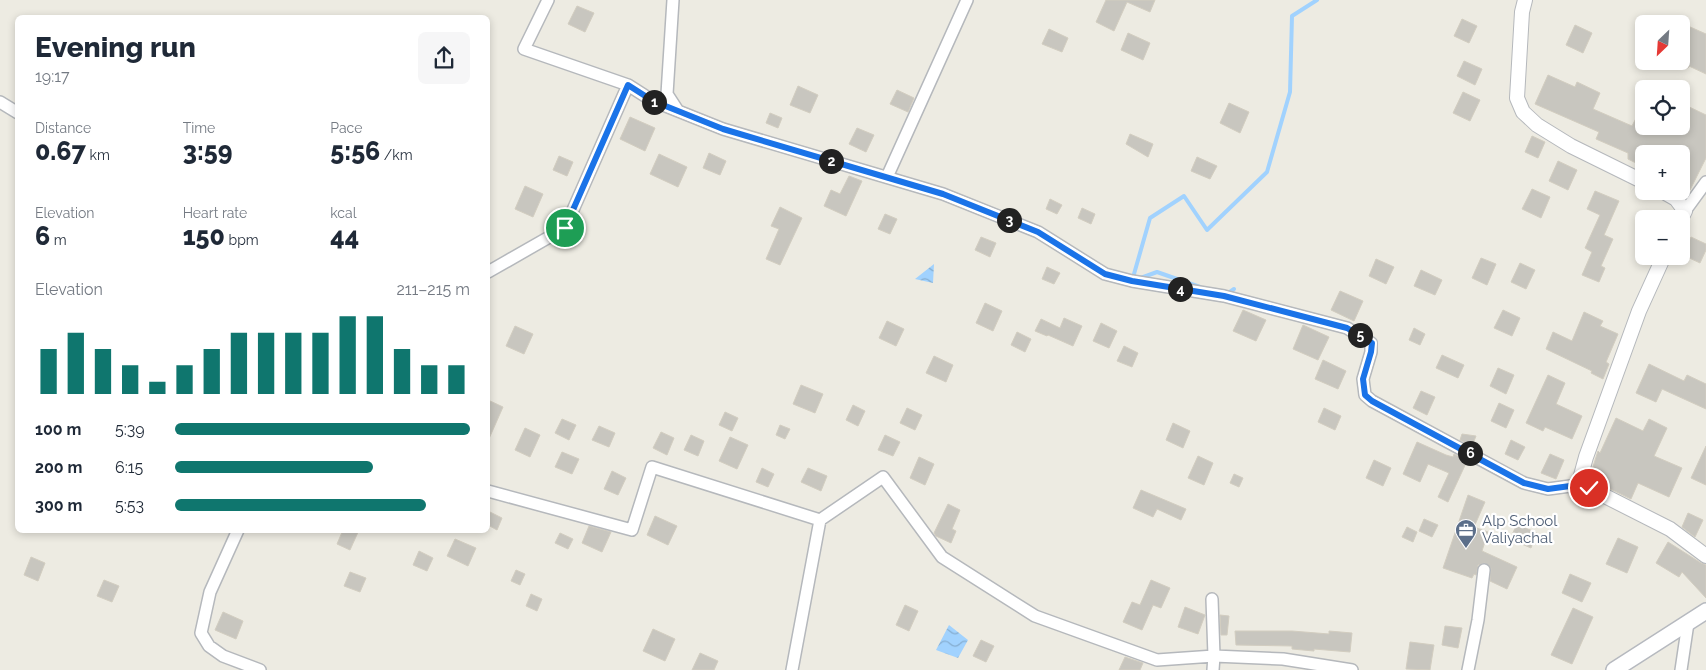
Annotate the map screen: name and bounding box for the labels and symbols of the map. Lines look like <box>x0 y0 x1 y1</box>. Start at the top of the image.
north arrow <box>1635 15 1690 70</box>
pin: 1 <box>642 90 666 114</box>
pin: 2 <box>818 148 844 174</box>
pin <box>544 207 586 249</box>
pin: 3 <box>996 208 1022 232</box>
pin: 4 <box>1168 276 1192 302</box>
pin: 5 <box>1348 322 1372 348</box>
pin: 6 <box>1458 440 1482 466</box>
pin <box>1568 467 1610 509</box>
place label: Alp School Valiyachal <box>1482 512 1558 547</box>
office icon: Alp School Valiyachal <box>1454 518 1478 549</box>

